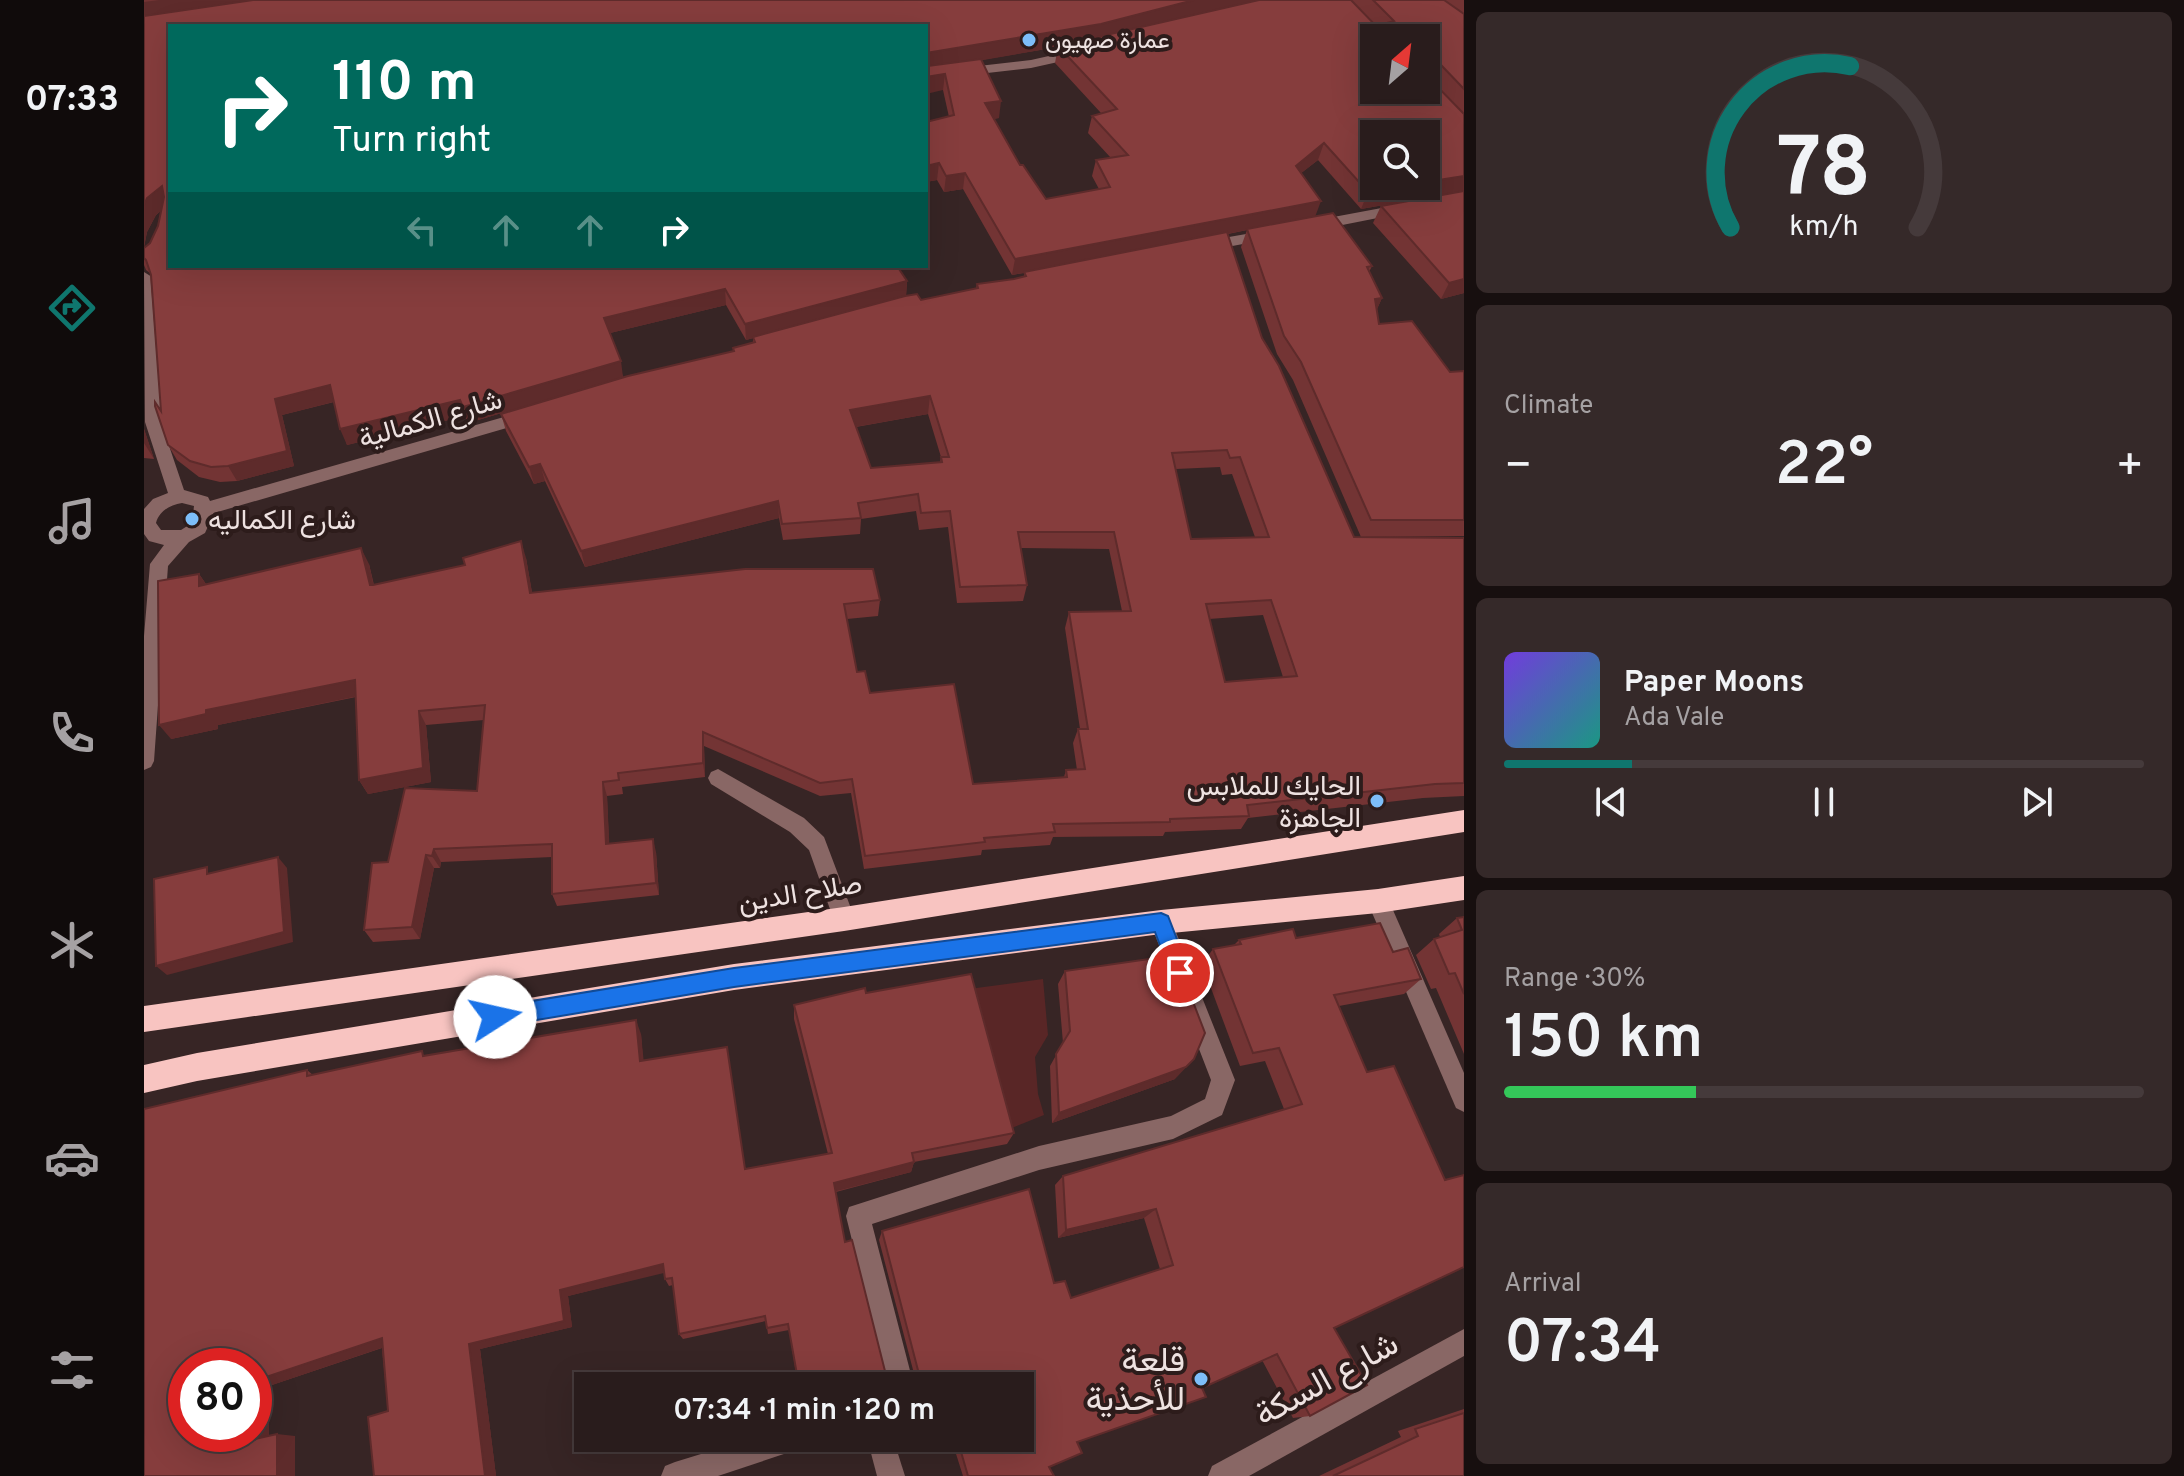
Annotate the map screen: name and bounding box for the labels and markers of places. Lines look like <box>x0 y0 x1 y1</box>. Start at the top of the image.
place label: عمارة صهيون <box>1045 27 1170 57</box>
marker: عمارة صهيون <box>1020 31 1038 49</box>
place label: شارع الكماليه <box>208 504 356 540</box>
marker: شارع الكماليه <box>183 510 201 528</box>
place label: الحايك للملابس الجاهزة <box>1186 770 1361 838</box>
marker: الحايك للملابس الجاهزة <box>1368 792 1386 810</box>
pin <box>1146 939 1214 1007</box>
place label: قلعة للأحذية <box>1086 1341 1185 1423</box>
marker: قلعة للأحذية <box>1192 1370 1210 1388</box>

